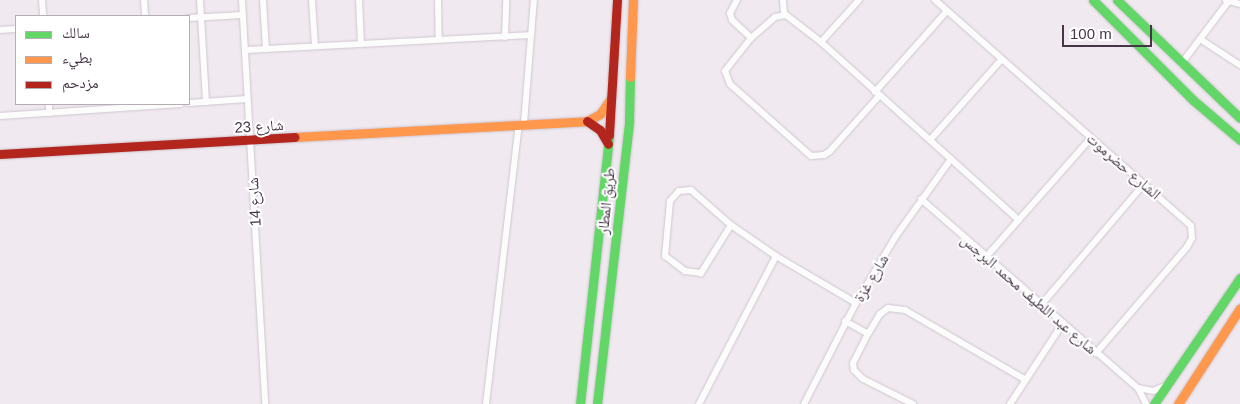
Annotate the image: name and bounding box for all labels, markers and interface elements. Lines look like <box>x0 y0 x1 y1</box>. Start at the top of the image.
legend <box>15 15 190 105</box>
scale bar <box>1065 15 1155 47</box>
text: سالك <box>62 24 90 41</box>
text: 100 m <box>1070 25 1112 42</box>
text: بطيء <box>62 49 92 66</box>
text: مزدحم <box>62 74 99 91</box>
street label: شارع 23 <box>234 116 284 136</box>
street label: الشارع حضرموت <box>1083 129 1165 203</box>
street label: طريق المطار <box>594 167 618 235</box>
street label: شارع 14 <box>244 177 264 227</box>
street label: شارع عبد اللطيف محمد البرجس <box>957 230 1101 358</box>
street label: شارع غزة <box>850 251 892 305</box>

